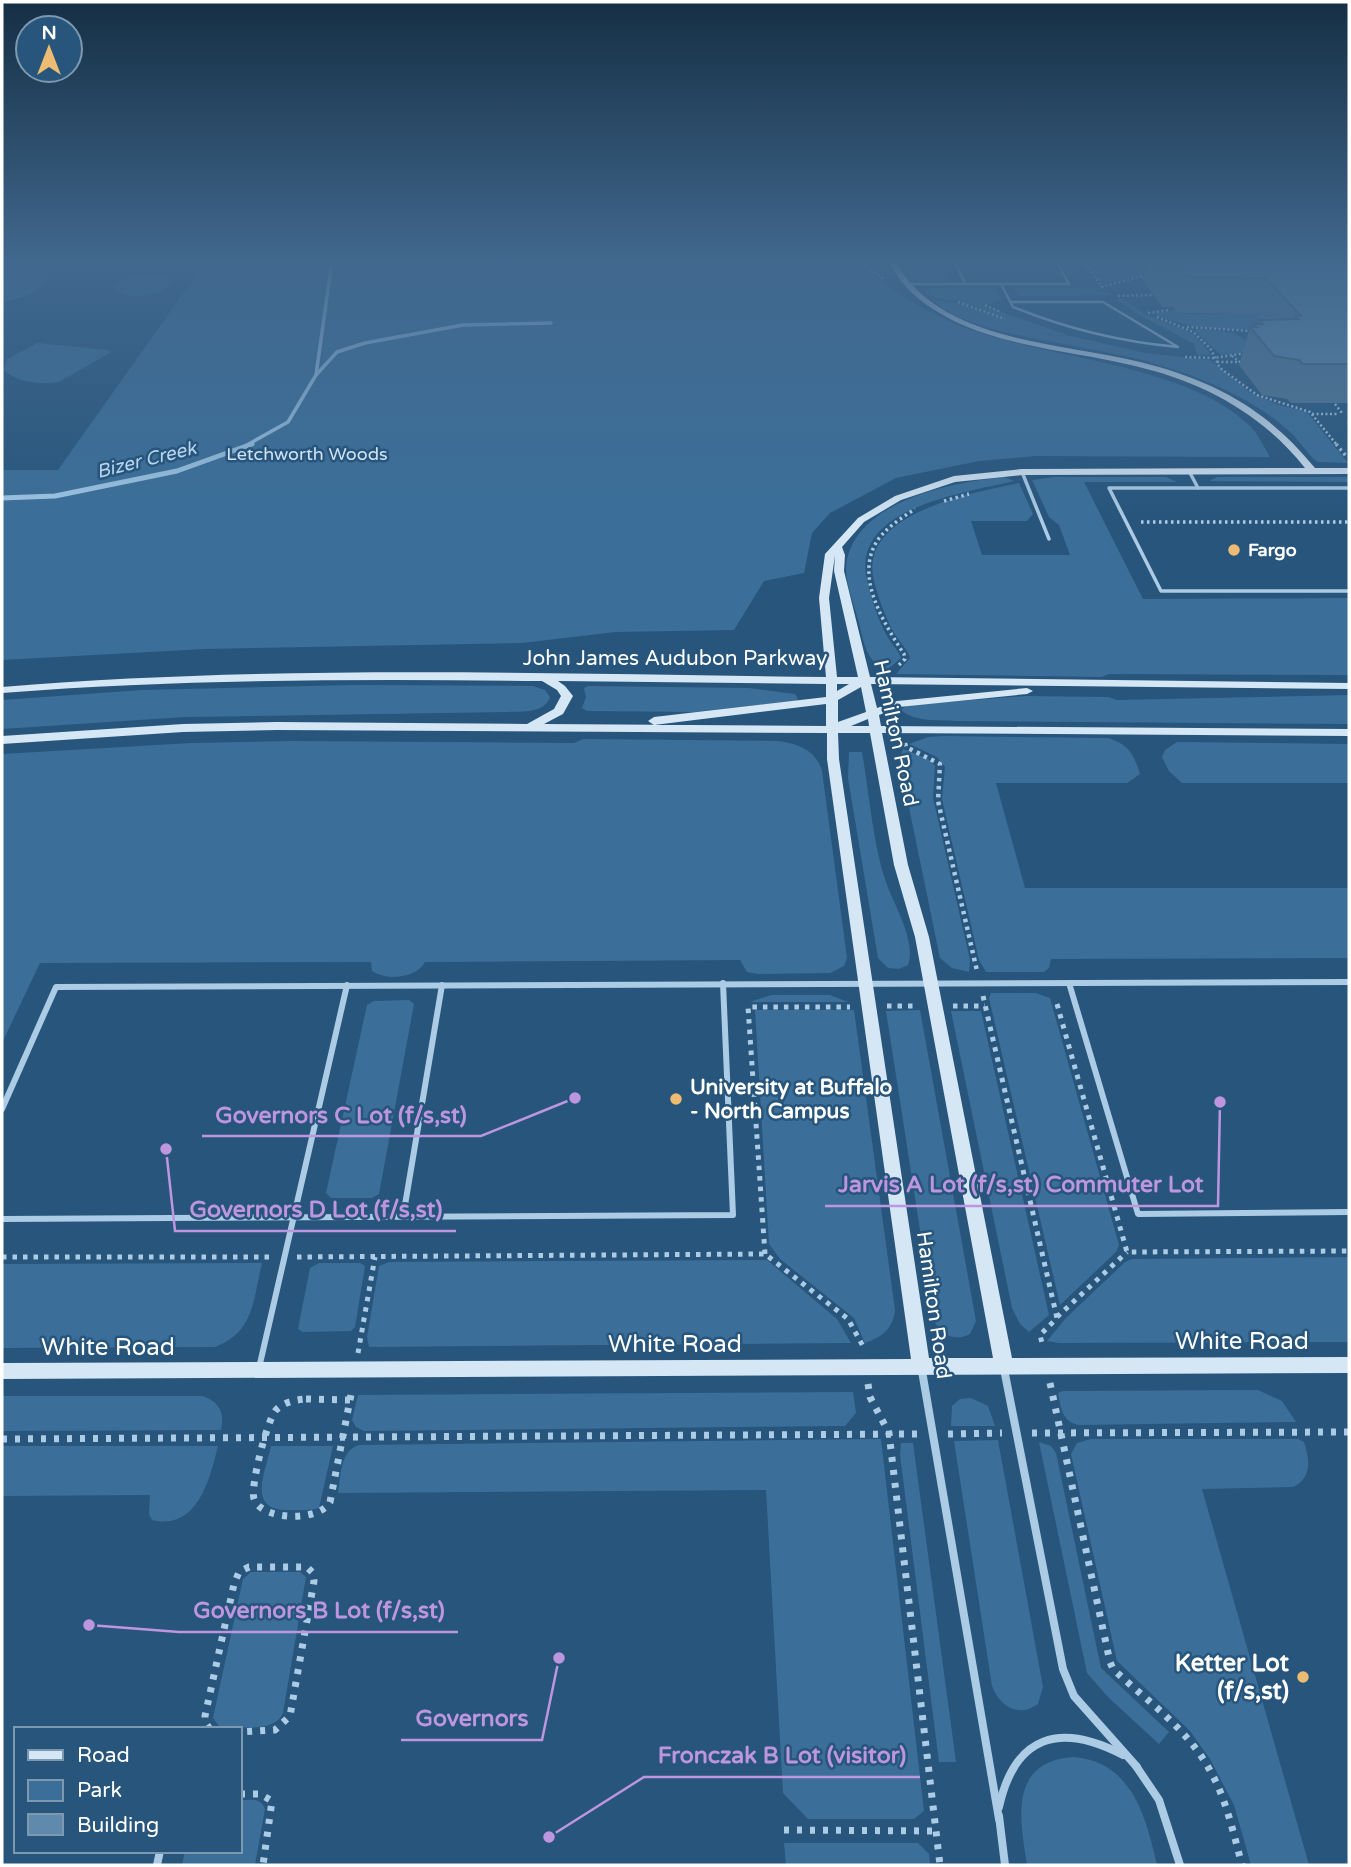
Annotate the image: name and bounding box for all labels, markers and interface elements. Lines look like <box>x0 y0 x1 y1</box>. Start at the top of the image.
north arrow <box>14 14 84 84</box>
text: N <box>41 22 57 44</box>
water label: Bizer Creek <box>94 437 200 483</box>
park label: Letchworth Woods <box>226 443 388 465</box>
place label: Fargo <box>1248 539 1297 561</box>
marker: Fargo <box>1226 542 1242 558</box>
street label: John James Audubon Parkway <box>523 646 827 671</box>
street label: Hamilton Road <box>868 658 923 809</box>
place label: University at Buffalo - North Campus <box>690 1075 893 1124</box>
marker: University at Buffalo - North Campus <box>668 1091 684 1107</box>
callout: Governors C Lot (f/s,st) <box>202 1092 481 1136</box>
text: Governors C Lot (f/s,st) <box>215 1102 467 1130</box>
callout: Jarvis A Lot (f/s,st) Commuter Lot <box>825 1162 1218 1206</box>
text: Jarvis A Lot (f/s,st) Commuter Lot <box>837 1171 1204 1199</box>
callout: Governors D Lot (f/s,st) <box>175 1187 456 1231</box>
text: Governors D Lot (f/s,st) <box>190 1196 442 1224</box>
street label: Hamilton Road <box>911 1230 956 1381</box>
street label: White Road <box>1175 1327 1309 1356</box>
street label: White Road <box>608 1330 742 1359</box>
street label: White Road <box>41 1333 175 1362</box>
callout: Governors B Lot (f/s,st) <box>179 1588 458 1632</box>
text: Governors B Lot (f/s,st) <box>193 1597 445 1625</box>
place label: Ketter Lot (f/s,st) <box>1175 1649 1290 1706</box>
marker: Ketter Lot (f/s,st) <box>1295 1669 1311 1685</box>
callout: Governors <box>401 1696 542 1740</box>
text: Governors <box>416 1705 528 1733</box>
legend <box>14 1727 242 1853</box>
callout: Fronczak B Lot (visitor) <box>644 1733 920 1777</box>
text: Fronczak B Lot (visitor) <box>658 1742 906 1770</box>
text: Road <box>77 1743 130 1768</box>
text: Park <box>77 1778 122 1803</box>
text: Building <box>77 1813 159 1838</box>

